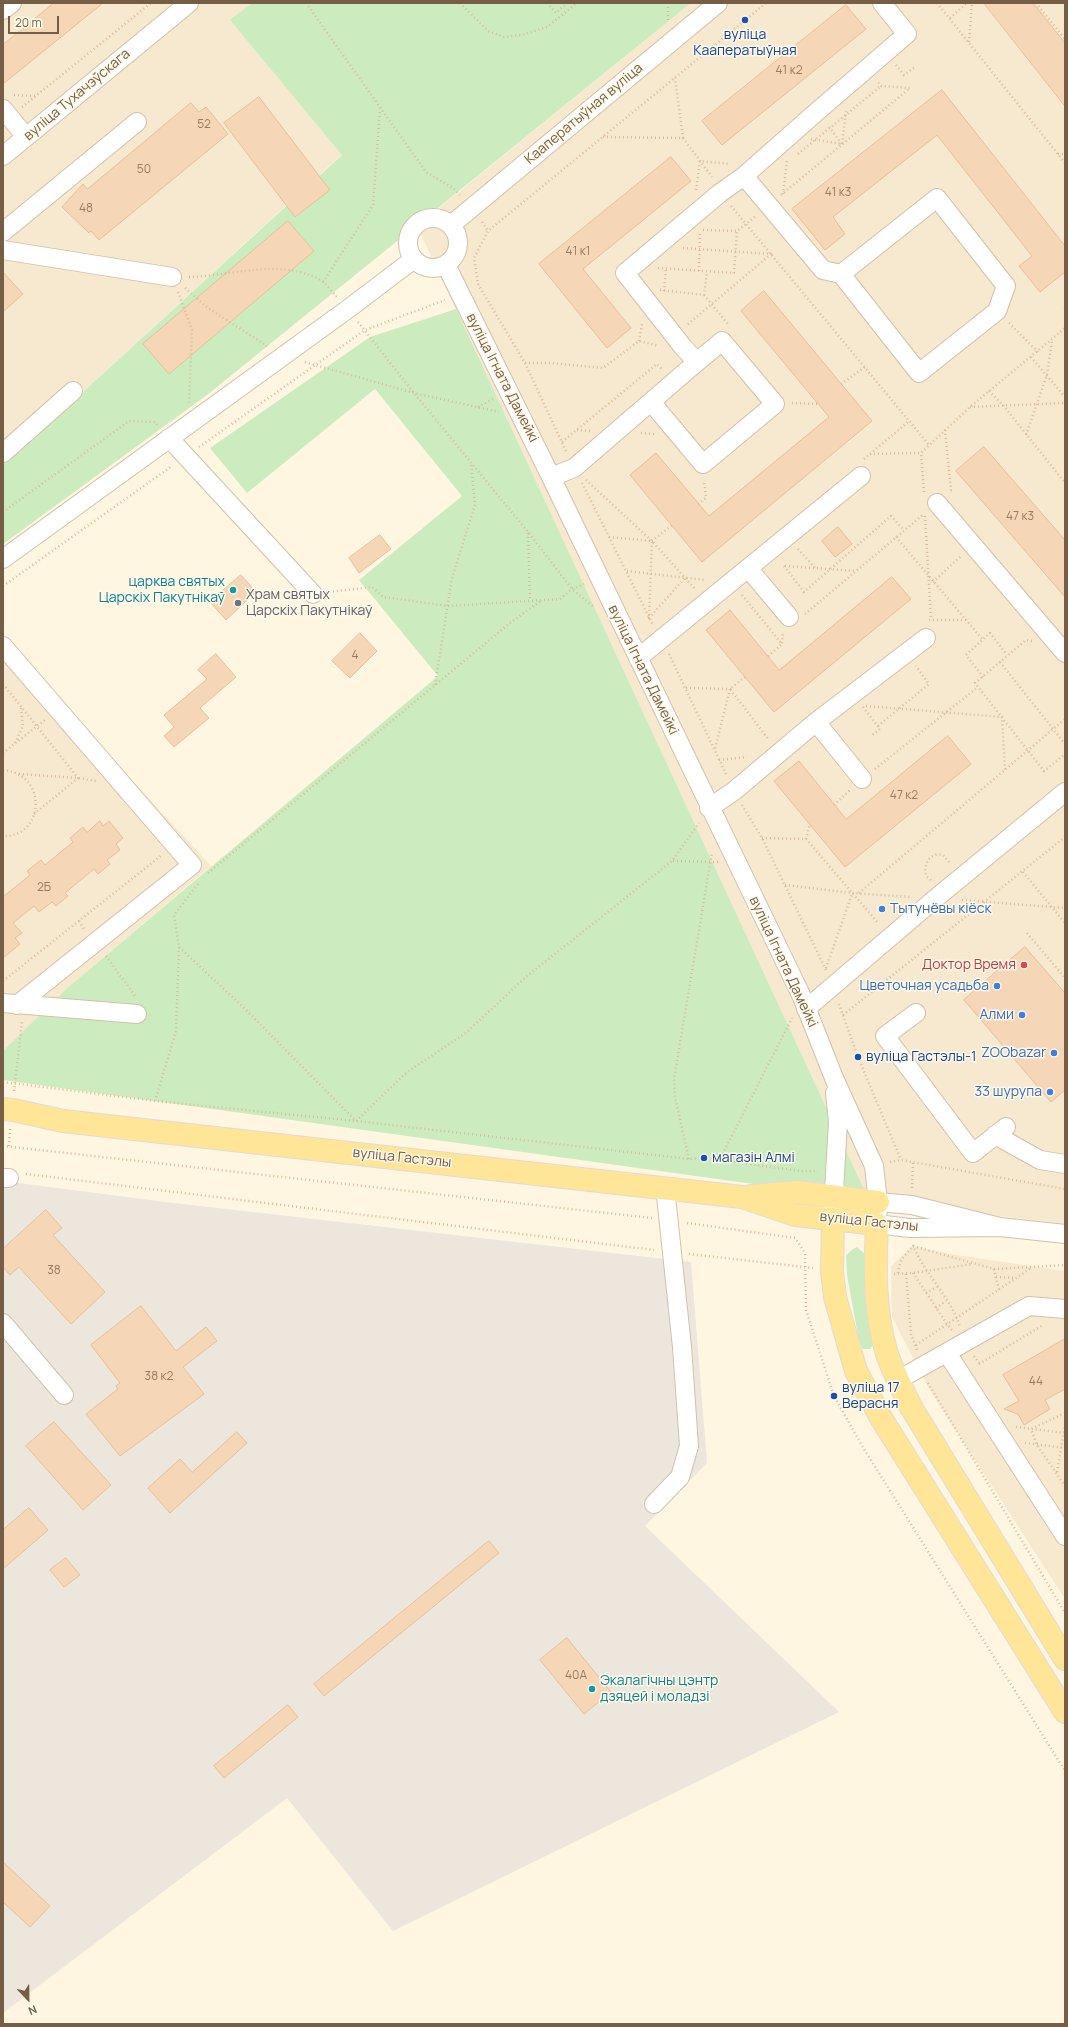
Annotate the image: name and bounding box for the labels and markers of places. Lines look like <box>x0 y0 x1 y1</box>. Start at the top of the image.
marker: вуліца Кааператыўная <box>740 15 750 25</box>
place label: вуліца Кааператыўная <box>693 27 797 60</box>
place label: царква святых Царскіх Пакутнікаў <box>99 574 225 606</box>
marker: царква святых Царскіх Пакутнікаў <box>228 585 238 595</box>
place label: Храм святых Царскіх Пакутнікаў <box>246 587 372 620</box>
marker: Храм святых Царскіх Пакутнікаў <box>233 598 243 608</box>
place label: Тытунёвы кіёск <box>890 901 991 917</box>
marker: Тытунёвы кіёск <box>877 904 887 914</box>
place label: Доктор Время <box>922 957 1016 973</box>
marker: Доктор Время <box>1019 960 1029 970</box>
place label: Цветочная усадьба <box>860 978 989 994</box>
marker: Цветочная усадьба <box>992 981 1002 991</box>
place label: Алми <box>979 1007 1014 1023</box>
marker: Алми <box>1017 1010 1027 1020</box>
place label: ZOObazar <box>981 1045 1046 1061</box>
marker: ZOObazar <box>1049 1048 1059 1058</box>
place label: вуліца Гастэлы-1 <box>866 1049 976 1065</box>
marker: вуліца Гастэлы-1 <box>853 1052 863 1062</box>
place label: 33 шурупа <box>975 1084 1042 1100</box>
marker: 33 шурупа <box>1045 1087 1055 1097</box>
place label: магазін Алмі <box>712 1150 795 1166</box>
marker: магазін Алмі <box>699 1153 709 1163</box>
place label: вуліца 17 Верасня <box>842 1380 900 1412</box>
marker: вуліца 17 Верасня <box>829 1391 839 1401</box>
place label: Экалагічны цэнтр дзяцей і моладзі <box>600 1673 718 1706</box>
marker: Экалагічны цэнтр дзяцей і моладзі <box>587 1684 597 1694</box>

